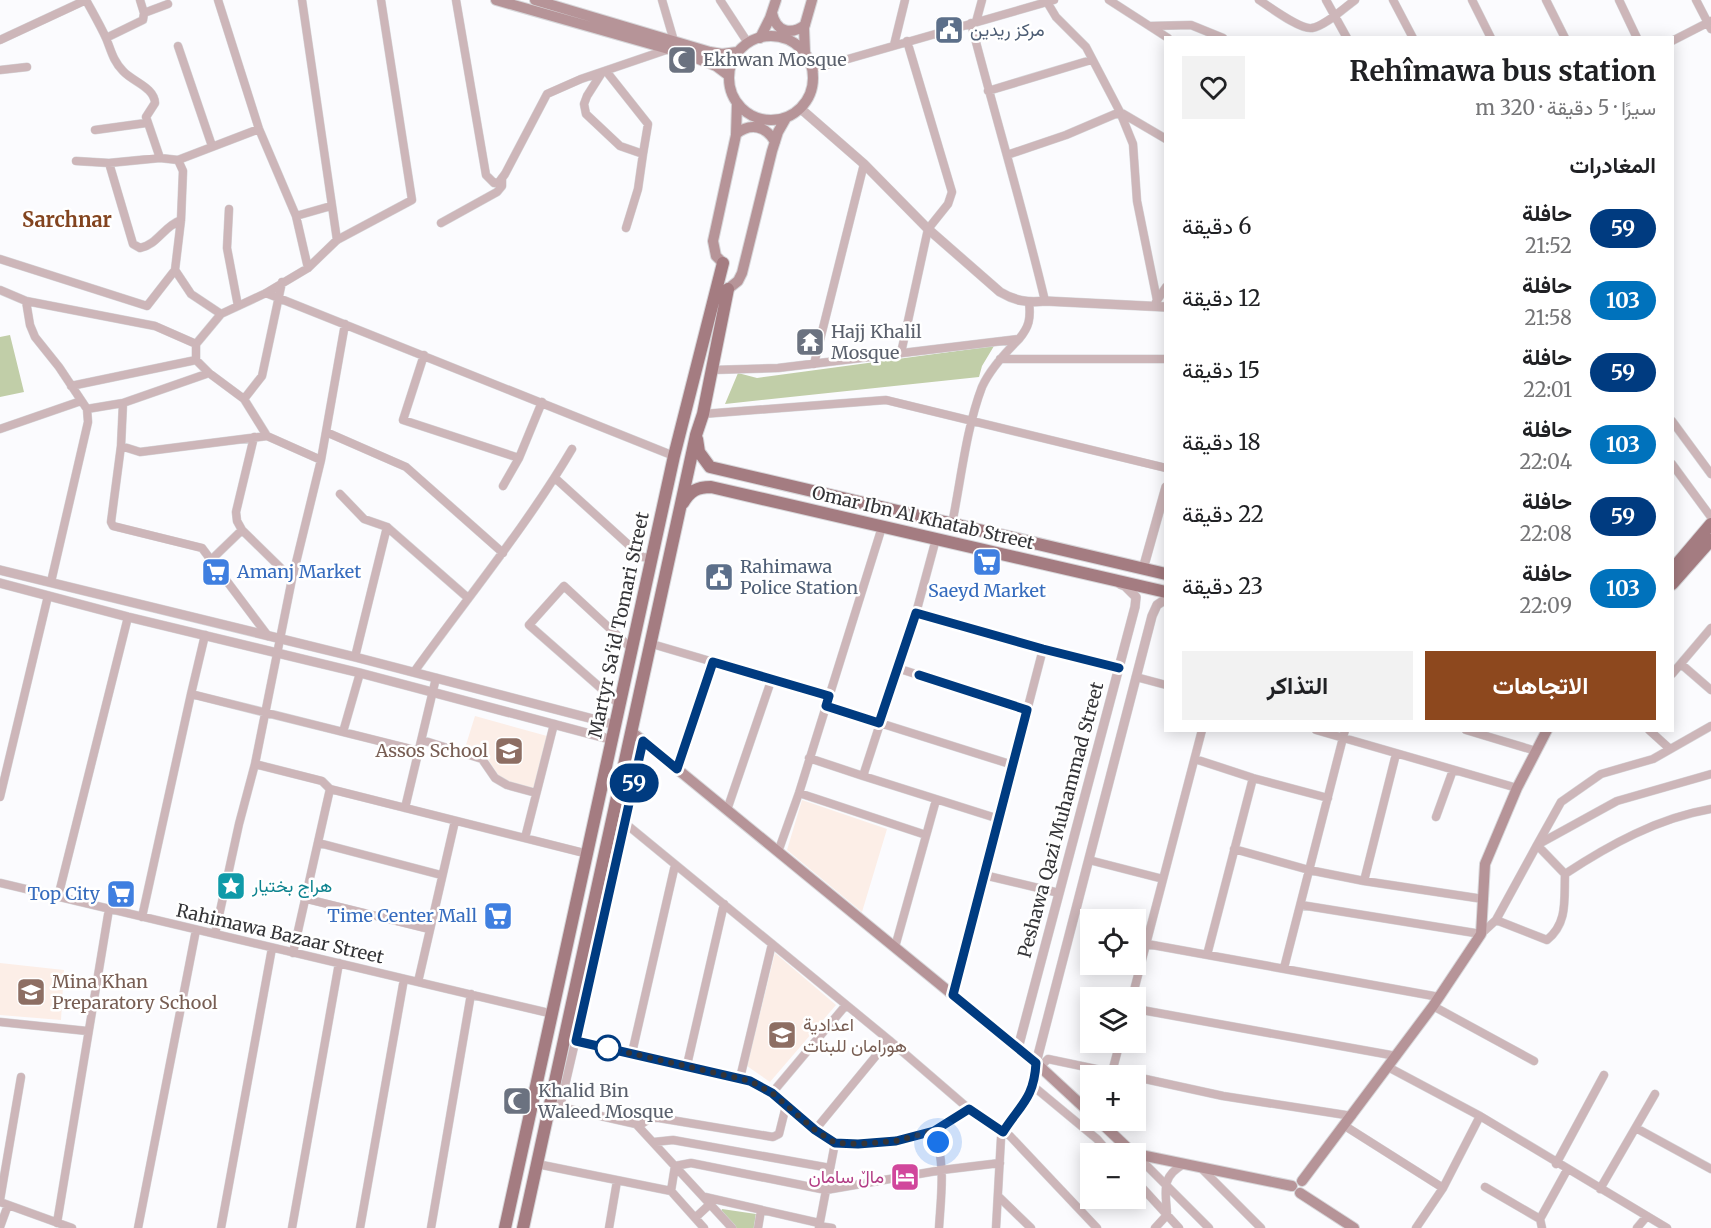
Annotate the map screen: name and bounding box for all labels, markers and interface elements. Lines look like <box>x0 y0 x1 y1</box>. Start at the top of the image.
public building icon: مركز ريدين <box>933 14 965 46</box>
place label: مركز ريدين <box>970 18 1045 41</box>
mosque icon: Ekhwan Mosque <box>666 44 698 76</box>
place label: Ekhwan Mosque <box>703 48 847 71</box>
text: Rehîmawa bus station <box>1349 53 1656 89</box>
button: heart <box>1182 56 1245 119</box>
text: سيرًا · 5 دقيقة · 320 m <box>1475 95 1656 120</box>
text: المغادرات <box>1570 151 1656 179</box>
text: حافلة <box>1522 199 1572 227</box>
district label: Sarchnar <box>22 207 112 232</box>
text: 6 دقيقة <box>1182 212 1251 240</box>
text: 59 <box>1611 215 1635 242</box>
text: 21:52 <box>1525 233 1572 258</box>
text: حافلة <box>1522 271 1572 299</box>
text: 12 دقيقة <box>1182 284 1261 312</box>
text: 103 <box>1606 287 1640 314</box>
text: 21:58 <box>1525 305 1572 330</box>
place label: Hajj Khalil Mosque <box>831 320 922 364</box>
temple icon: Hajj Khalil Mosque <box>794 326 826 358</box>
text: حافلة <box>1522 343 1572 371</box>
text: 15 دقيقة <box>1182 356 1260 384</box>
text: 59 <box>1611 359 1635 386</box>
text: 22:01 <box>1523 377 1572 402</box>
text: حافلة <box>1522 415 1572 443</box>
text: 18 دقيقة <box>1182 428 1261 456</box>
text: 103 <box>1606 431 1640 458</box>
text: 22:04 <box>1519 449 1572 474</box>
street label: Omar Ibn Al Khatab Street <box>810 481 1036 554</box>
text: حافلة <box>1522 487 1572 515</box>
text: 22 دقيقة <box>1182 500 1264 528</box>
text: 59 <box>1611 503 1635 530</box>
street label: Martyr Sa'id Tomari Street <box>583 510 654 740</box>
text: 22:08 <box>1520 521 1572 546</box>
supermarket icon: Saeyd Market <box>971 546 1003 578</box>
place label: Rahimawa Police Station <box>740 555 858 599</box>
supermarket icon: Amanj Market <box>200 556 232 588</box>
text: حافلة <box>1522 559 1572 587</box>
place label: Amanj Market <box>236 560 361 583</box>
public building icon: Rahimawa Police Station <box>703 561 735 593</box>
text: 23 دقيقة <box>1182 572 1263 600</box>
text: 103 <box>1606 575 1640 602</box>
place label: Saeyd Market <box>928 579 1046 602</box>
text: 22:09 <box>1519 593 1572 618</box>
button: التذاكر <box>1182 651 1413 720</box>
button: الاتجاهات <box>1425 651 1656 720</box>
street label: Peshawa Qazi Muhammad Street <box>1013 679 1108 960</box>
school or university icon: Assos School <box>493 735 525 767</box>
place label: Assos School <box>374 739 488 762</box>
line badge: 59 <box>607 764 661 802</box>
text: 59 <box>622 770 646 797</box>
place icon: هراج بختيار <box>215 870 247 902</box>
place label: هراج بختيار <box>251 874 332 898</box>
supermarket icon: Top City <box>105 878 137 910</box>
place label: Top City <box>28 882 101 905</box>
street label: Rahimawa Bazaar Street <box>174 898 386 969</box>
supermarket icon: Time Center Mall <box>482 900 514 932</box>
place label: Time Center Mall <box>327 904 477 927</box>
map controls <box>1080 909 1146 1209</box>
button: locate <box>1080 909 1146 975</box>
place label: Mina Khan Preparatory School <box>52 970 218 1014</box>
school or university icon: Mina Khan Preparatory School <box>15 976 47 1008</box>
button: layers <box>1080 987 1146 1053</box>
place label: اعدادية هورامان للبنات <box>803 1013 907 1057</box>
school or university icon: اعدادية هورامان للبنات <box>766 1019 798 1051</box>
unlabelled marker <box>595 1035 621 1061</box>
button: + <box>1080 1065 1146 1131</box>
place label: Khalid Bin Waleed Mosque <box>537 1079 673 1123</box>
mosque icon: Khalid Bin Waleed Mosque <box>501 1085 533 1117</box>
your location <box>923 1127 953 1157</box>
button: − <box>1080 1143 1146 1209</box>
hotel icon: ماڵ سامان <box>889 1161 921 1193</box>
place label: ماڵ سامان <box>809 1165 884 1188</box>

